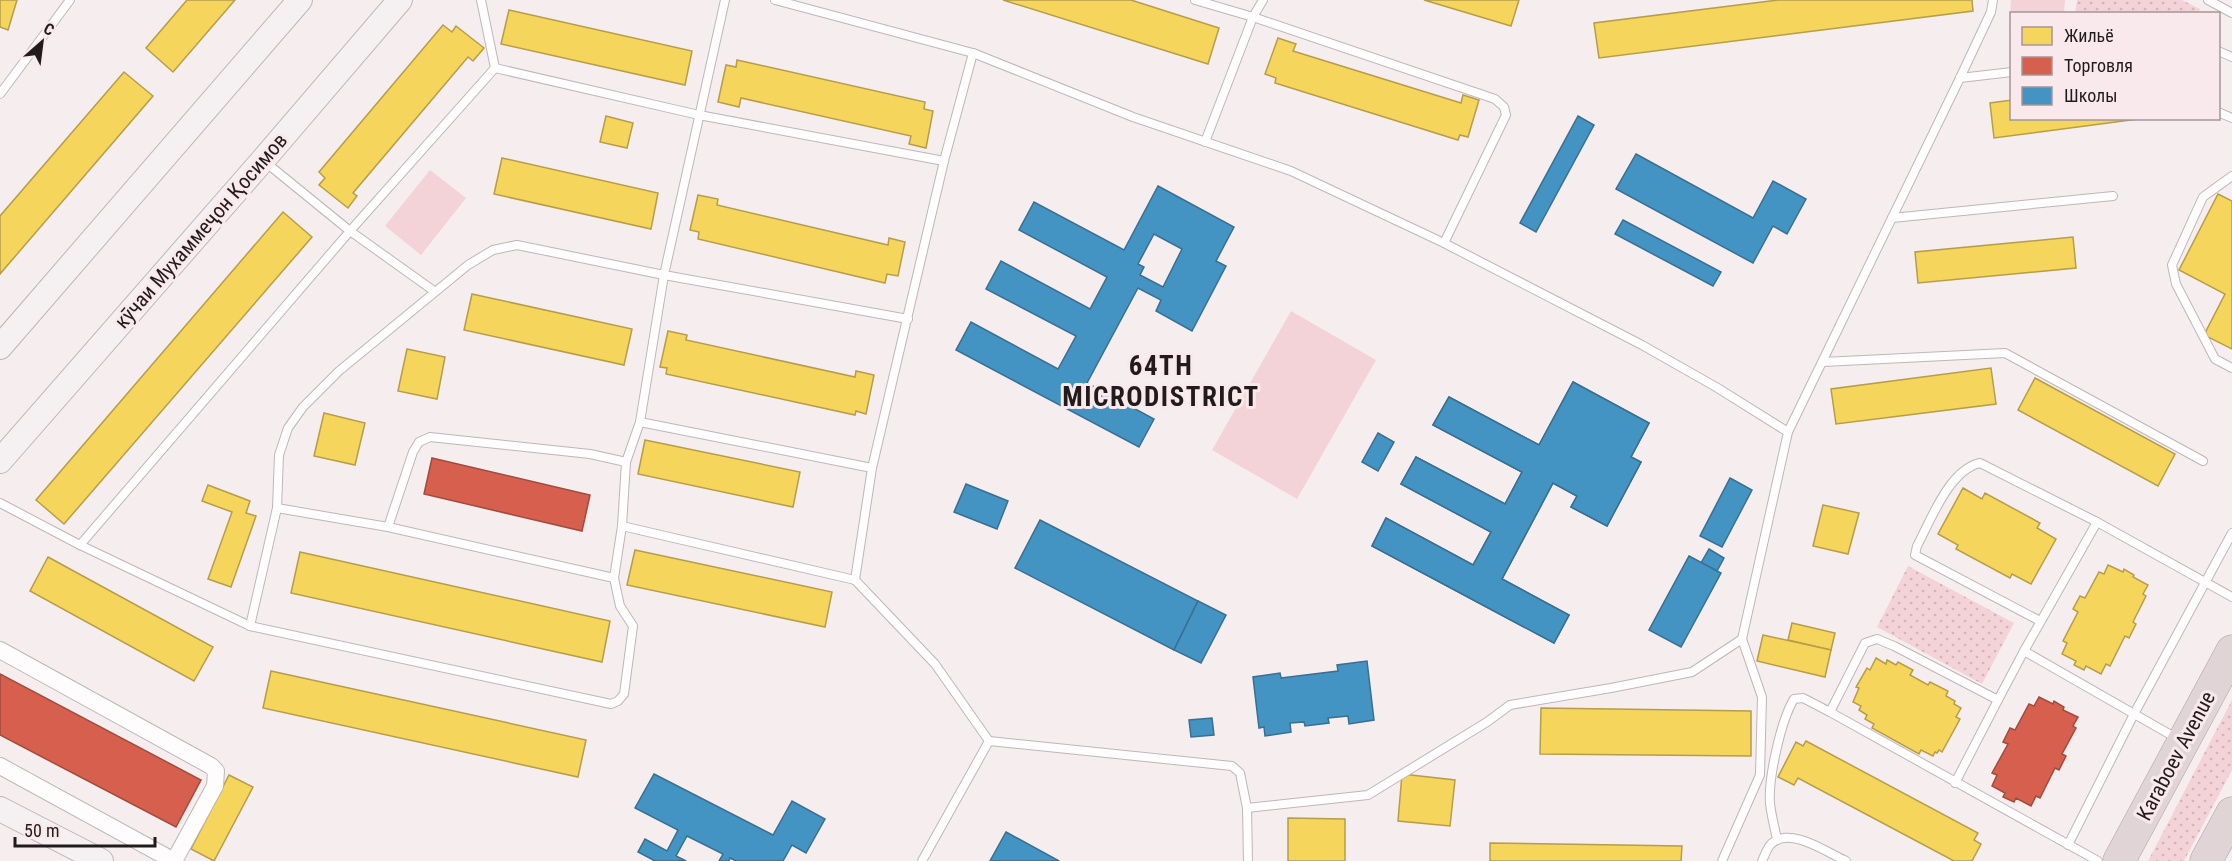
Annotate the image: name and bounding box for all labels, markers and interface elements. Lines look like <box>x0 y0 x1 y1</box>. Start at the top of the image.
north arrow <box>12 12 72 72</box>
legend <box>2010 12 2220 120</box>
text: С <box>40 19 57 40</box>
text: Жильё <box>2064 25 2114 46</box>
text: Торговля <box>2064 55 2133 76</box>
text: Школы <box>2064 85 2117 106</box>
street label: кӯчаи Мухаммеҷон Қосимов <box>110 129 292 333</box>
district label: 64TH MICRODISTRICT <box>1062 350 1260 413</box>
street label: Karaboev Avenue <box>2132 687 2220 825</box>
scale bar <box>15 810 154 848</box>
text: 50 m <box>24 820 59 841</box>

